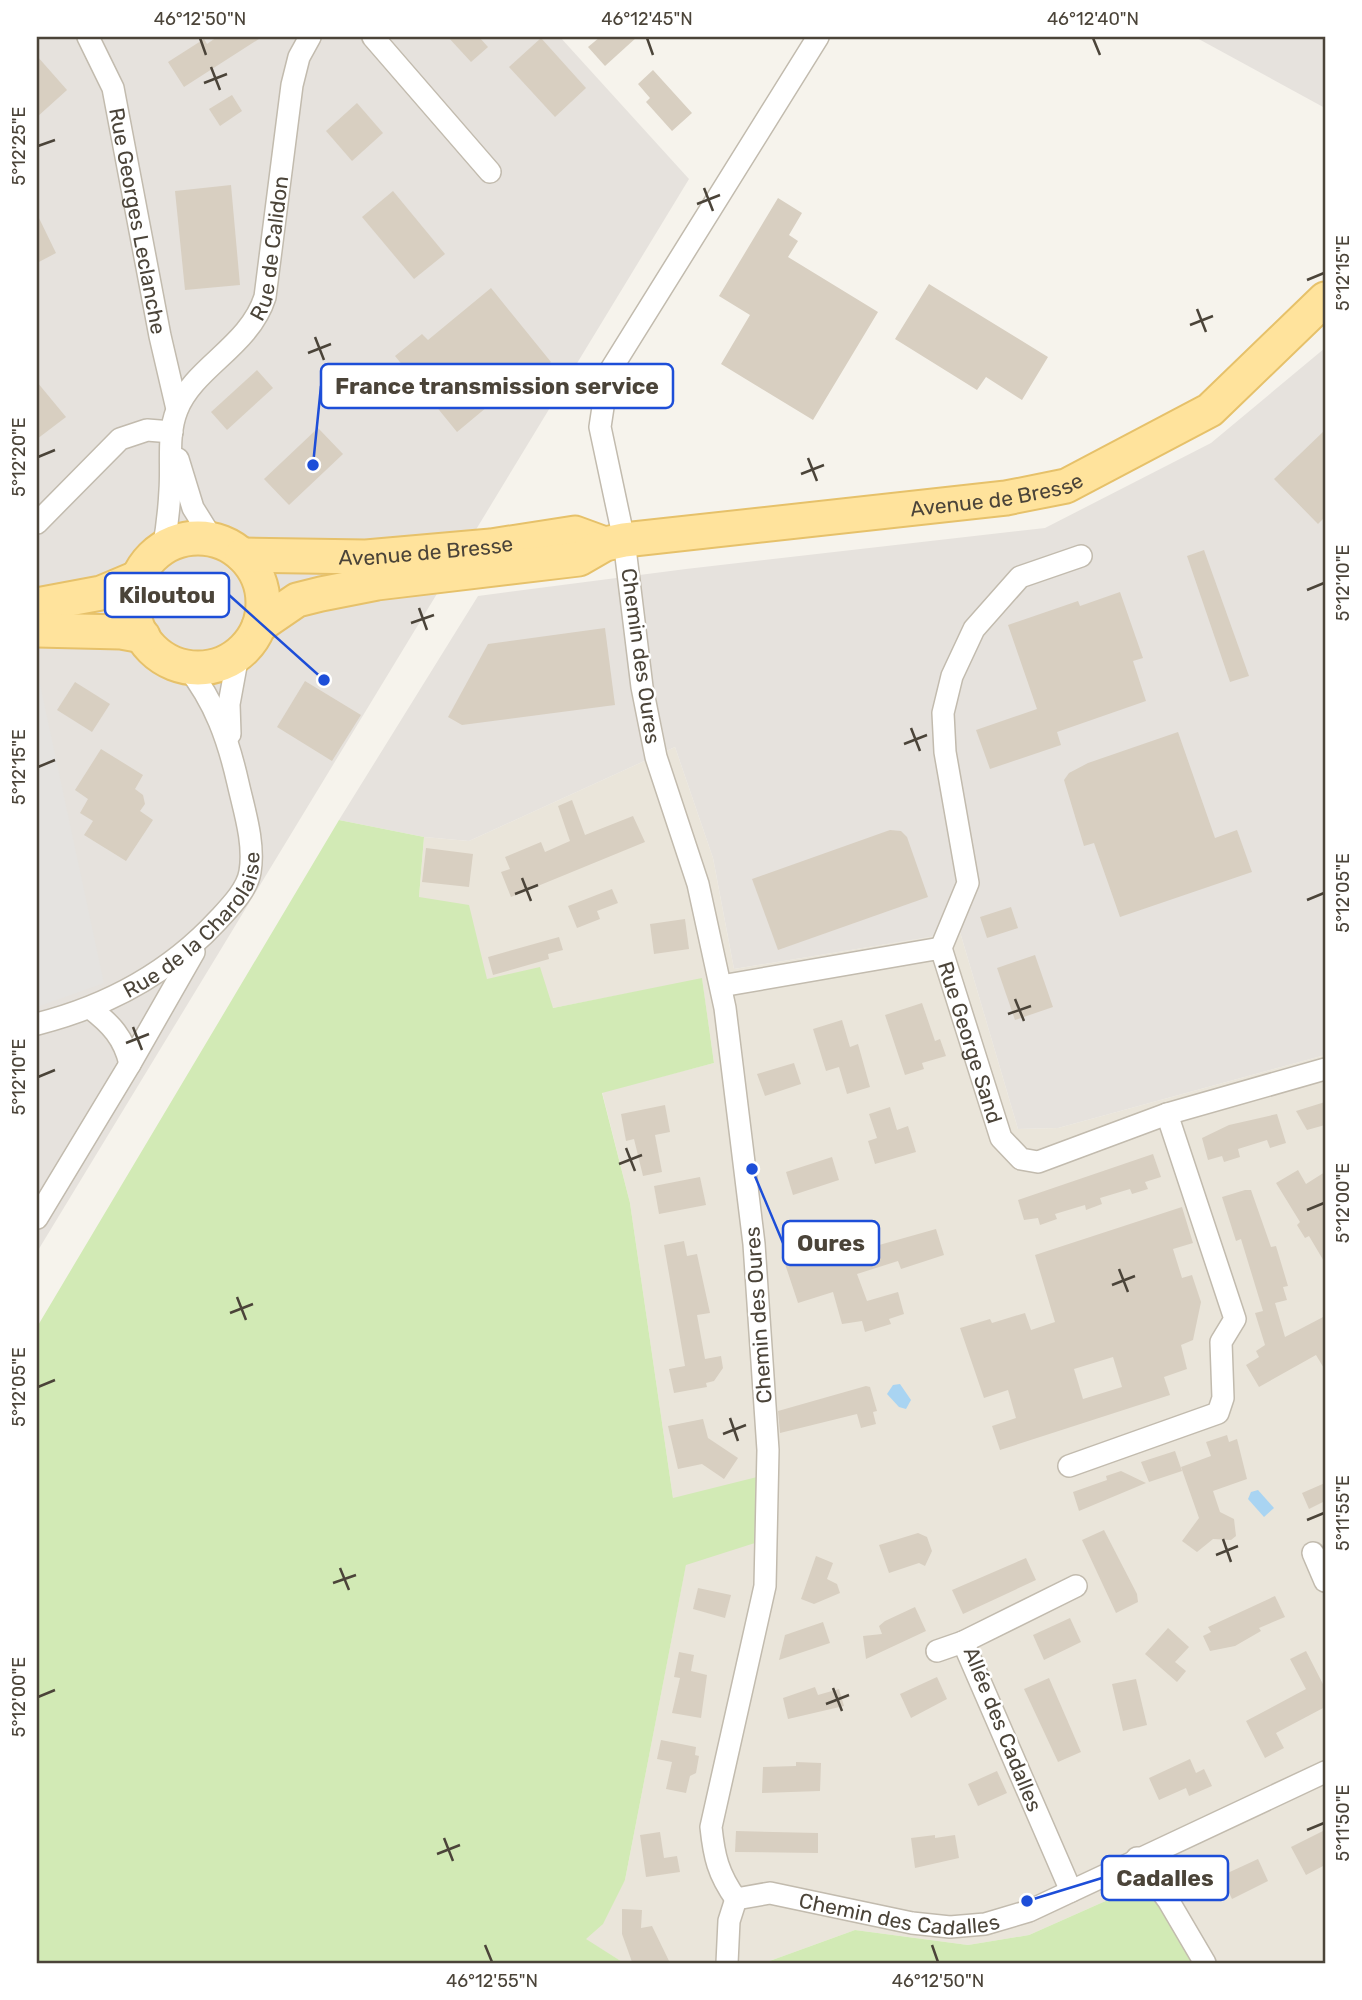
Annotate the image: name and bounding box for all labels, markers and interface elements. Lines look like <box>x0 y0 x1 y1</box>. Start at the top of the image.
text: 46°12'50"N <box>154 8 246 30</box>
text: 46°12'45"N <box>601 8 693 30</box>
text: 46°12'40"N <box>1047 8 1139 30</box>
street label: Rue Georges Leclanche <box>104 106 172 336</box>
text: 5°12'25"E <box>8 107 30 185</box>
street label: Rue de Calidon <box>244 174 293 325</box>
text: 5°12'15"E <box>1332 235 1354 311</box>
callout: France transmission service <box>321 364 673 408</box>
text: France transmission service <box>335 372 659 400</box>
text: 5°12'20"E <box>8 417 30 497</box>
street label: Avenue de Bresse <box>909 467 1087 521</box>
street label: Avenue de Bresse <box>338 530 515 570</box>
text: 5°12'10"E <box>1332 545 1354 621</box>
street label: Chemin des Oures <box>616 566 666 746</box>
callout: Kiloutou <box>105 573 229 617</box>
text: Kiloutou <box>119 581 215 609</box>
text: 5°12'15"E <box>8 729 30 805</box>
street label: Rue de la Charolaise <box>118 852 264 1002</box>
text: 5°12'05"E <box>1332 853 1354 933</box>
street label: Rue George Sand <box>933 958 1008 1126</box>
text: 5°12'10"E <box>8 1039 30 1115</box>
text: 5°12'00"E <box>1332 1163 1354 1243</box>
callout: Oures <box>783 1221 879 1265</box>
street label: Chemin des Oures <box>739 1226 777 1404</box>
text: Oures <box>797 1229 865 1257</box>
text: 5°12'05"E <box>8 1347 30 1427</box>
text: 5°11'55"E <box>1332 1475 1354 1551</box>
street label: Allée des Cadalles <box>959 1643 1047 1815</box>
text: 5°12'00"E <box>8 1657 30 1737</box>
text: 5°11'50"E <box>1332 1785 1354 1861</box>
callout: Cadalles <box>1102 1856 1228 1900</box>
text: Cadalles <box>1116 1864 1214 1892</box>
street label: Chemin des Cadalles <box>797 1887 1002 1940</box>
text: 46°12'55"N <box>446 1970 538 1992</box>
text: 46°12'50"N <box>892 1970 984 1992</box>

